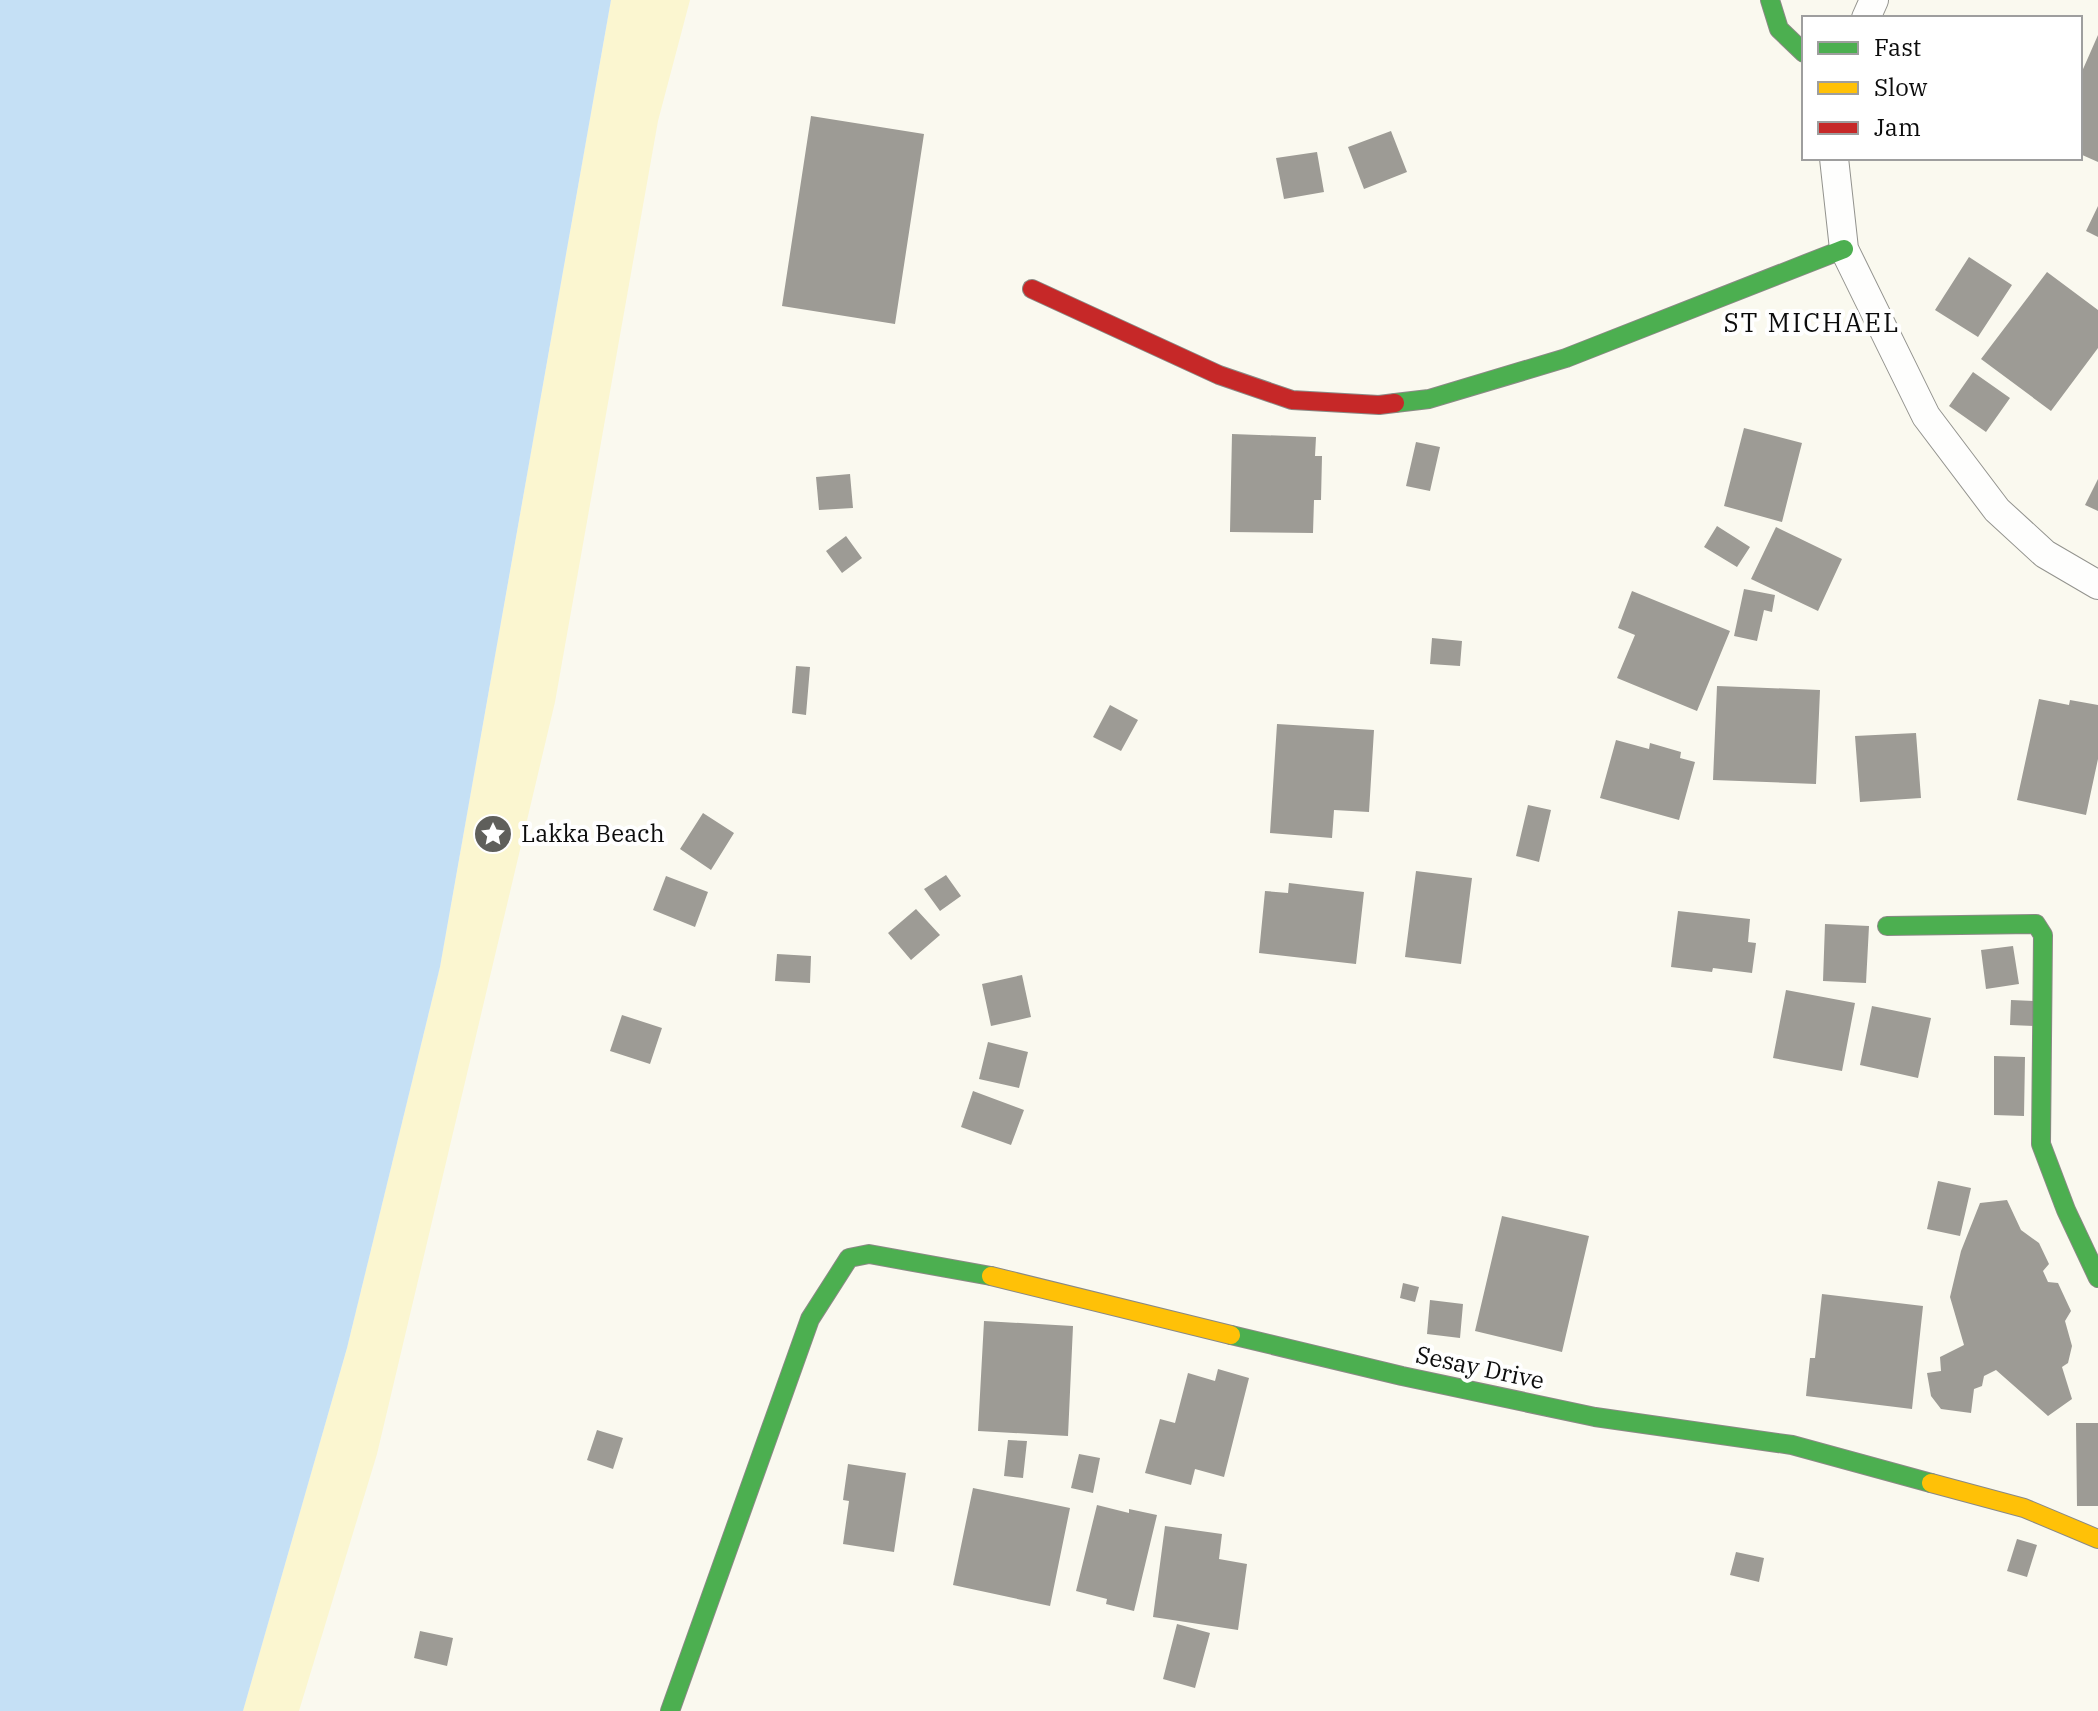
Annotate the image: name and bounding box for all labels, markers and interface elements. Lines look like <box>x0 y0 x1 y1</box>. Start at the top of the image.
legend <box>1802 16 2082 160</box>
text: Fast <box>1874 31 1921 63</box>
text: Slow <box>1874 71 1928 103</box>
text: Jam <box>1874 111 1921 143</box>
district label: ST MICHAEL <box>1724 305 1900 339</box>
place icon: Lakka Beach <box>472 813 514 855</box>
place label: Lakka Beach <box>521 817 665 849</box>
street label: Sesay Drive <box>1413 1338 1547 1396</box>

